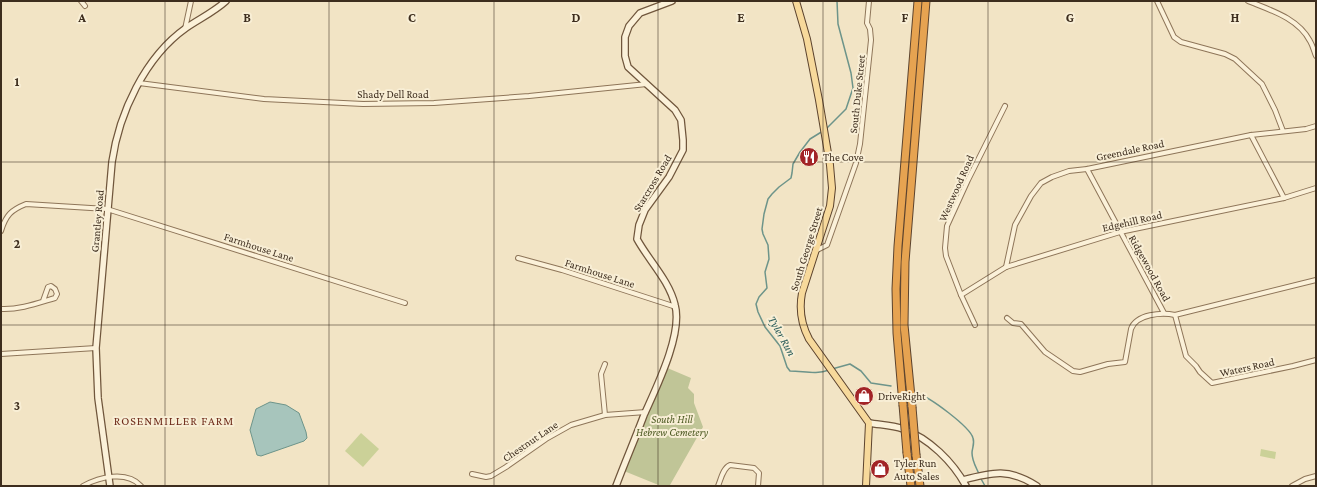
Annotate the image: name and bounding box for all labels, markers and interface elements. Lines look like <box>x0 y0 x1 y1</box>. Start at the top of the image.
text: A <box>77 10 86 25</box>
text: B <box>243 10 251 25</box>
text: C <box>408 10 416 25</box>
text: D <box>572 10 581 25</box>
text: E <box>737 10 745 25</box>
text: F <box>902 10 909 25</box>
text: G <box>1066 10 1074 25</box>
text: H <box>1231 10 1240 25</box>
street label: South Duke Street <box>847 54 867 134</box>
text: 1 <box>15 74 20 89</box>
street label: Shady Dell Road <box>357 88 429 101</box>
street label: Greendale Road <box>1095 137 1165 163</box>
restaurant icon: The Cove <box>798 146 820 168</box>
place label: The Cove <box>823 151 864 163</box>
street label: Starcross Road <box>630 152 674 214</box>
street label: Westwood Road <box>936 153 976 223</box>
street label: Grantley Road <box>88 189 107 253</box>
street label: South George Street <box>788 205 826 293</box>
street label: Edgehill Road <box>1101 208 1163 235</box>
street label: Farmhouse Lane <box>223 230 296 264</box>
street label: Ridgewood Road <box>1126 233 1173 304</box>
text: 2 <box>14 236 21 251</box>
street label: Farmhouse Lane <box>564 256 637 290</box>
water label: Tyler Run <box>765 313 799 359</box>
street label: Waters Road <box>1219 355 1276 379</box>
shop icon: DriveRight <box>853 385 875 407</box>
place label: DriveRight <box>878 390 926 403</box>
text: 3 <box>14 398 20 413</box>
park label: South Hill Hebrew Cemetery <box>636 413 708 439</box>
district label: ROSENMILLER FARM <box>114 414 234 428</box>
street label: Chestnut Lane <box>500 418 560 464</box>
place label: Tyler Run Auto Sales <box>894 457 939 482</box>
shop icon: Tyler Run Auto Sales <box>869 458 891 480</box>

